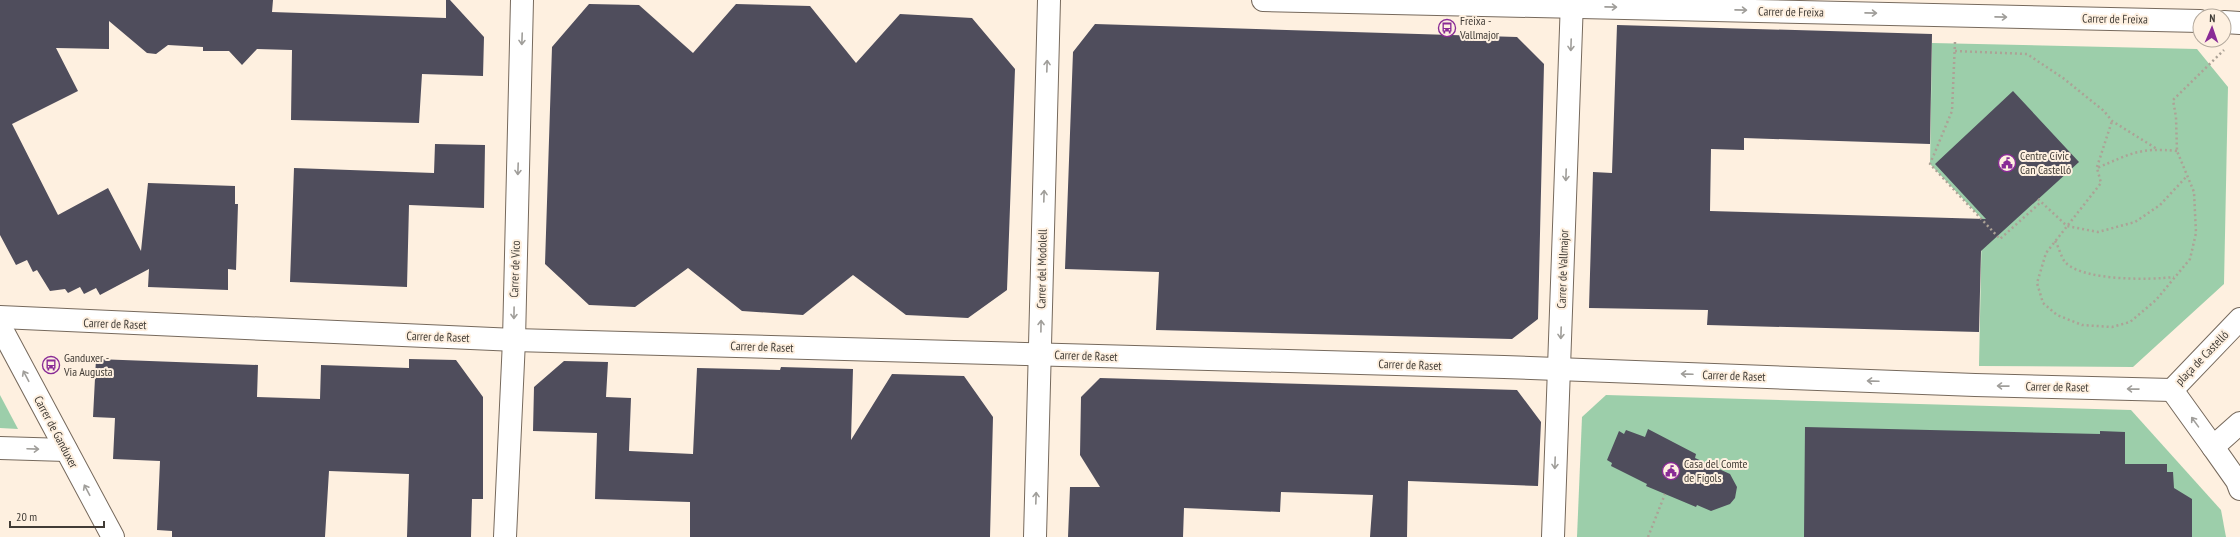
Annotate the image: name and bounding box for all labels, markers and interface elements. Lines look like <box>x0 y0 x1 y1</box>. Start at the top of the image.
one-way arrow <box>1604 3 1617 11</box>
street label: Carrer de Freixa <box>1758 3 1824 20</box>
one-way arrow <box>1734 7 1747 14</box>
north arrow <box>2192 8 2232 48</box>
one-way arrow <box>1864 10 1877 17</box>
street label: Carrer de Freixa <box>2082 10 2148 27</box>
text: N <box>2209 11 2216 25</box>
place label: Freixa - Vallmajor <box>1459 13 1500 42</box>
one-way arrow <box>1994 13 2007 21</box>
bus stop icon: Freixa - Vallmajor <box>1437 18 1457 38</box>
one-way arrow <box>518 32 526 45</box>
one-way arrow <box>1567 38 1574 51</box>
one-way arrow <box>1044 60 1051 73</box>
place label: Centre Cívic Can Castelló <box>2020 148 2071 177</box>
public building icon: Centre Cívic Can Castelló <box>1997 153 2017 173</box>
one-way arrow <box>514 162 522 175</box>
one-way arrow <box>1562 168 1570 181</box>
one-way arrow <box>1040 190 1048 203</box>
street label: Carrer del Modolell <box>1033 229 1050 309</box>
street label: Carrer de Vallmajor <box>1554 229 1571 309</box>
street label: Carrer de Vico <box>506 240 523 298</box>
one-way arrow <box>510 306 518 319</box>
street label: Carrer de Raset <box>83 315 147 332</box>
one-way arrow <box>1037 320 1045 333</box>
one-way arrow <box>1557 326 1564 339</box>
street label: plaça de Castelló <box>2172 327 2231 388</box>
street label: Carrer de Raset <box>406 328 470 345</box>
street label: Carrer de Raset <box>730 338 794 355</box>
street label: Carrer de Raset <box>1054 347 1118 364</box>
place label: Ganduxer - Via Augusta <box>63 350 113 379</box>
bus stop icon: Ganduxer - Via Augusta <box>41 355 61 375</box>
street label: Carrer de Raset <box>1378 356 1442 373</box>
street label: Carrer de Raset <box>1702 367 1766 384</box>
one-way arrow <box>22 370 29 382</box>
one-way arrow <box>1681 370 1694 378</box>
one-way arrow <box>1867 377 1880 385</box>
street label: Carrer de Raset <box>2025 378 2089 395</box>
one-way arrow <box>1997 382 2010 390</box>
one-way arrow <box>2127 385 2140 393</box>
street label: Carrer de Ganduxer <box>31 393 82 471</box>
one-way arrow <box>2191 417 2199 428</box>
one-way arrow <box>26 446 39 453</box>
one-way arrow <box>1552 456 1559 469</box>
place label: Casa del Comte de Fígols <box>1684 456 1747 485</box>
public building icon: Casa del Comte de Fígols <box>1661 461 1681 481</box>
one-way arrow <box>83 485 91 497</box>
one-way arrow <box>1032 492 1040 505</box>
scale bar <box>10 503 104 529</box>
text: 20 m <box>16 509 37 524</box>

